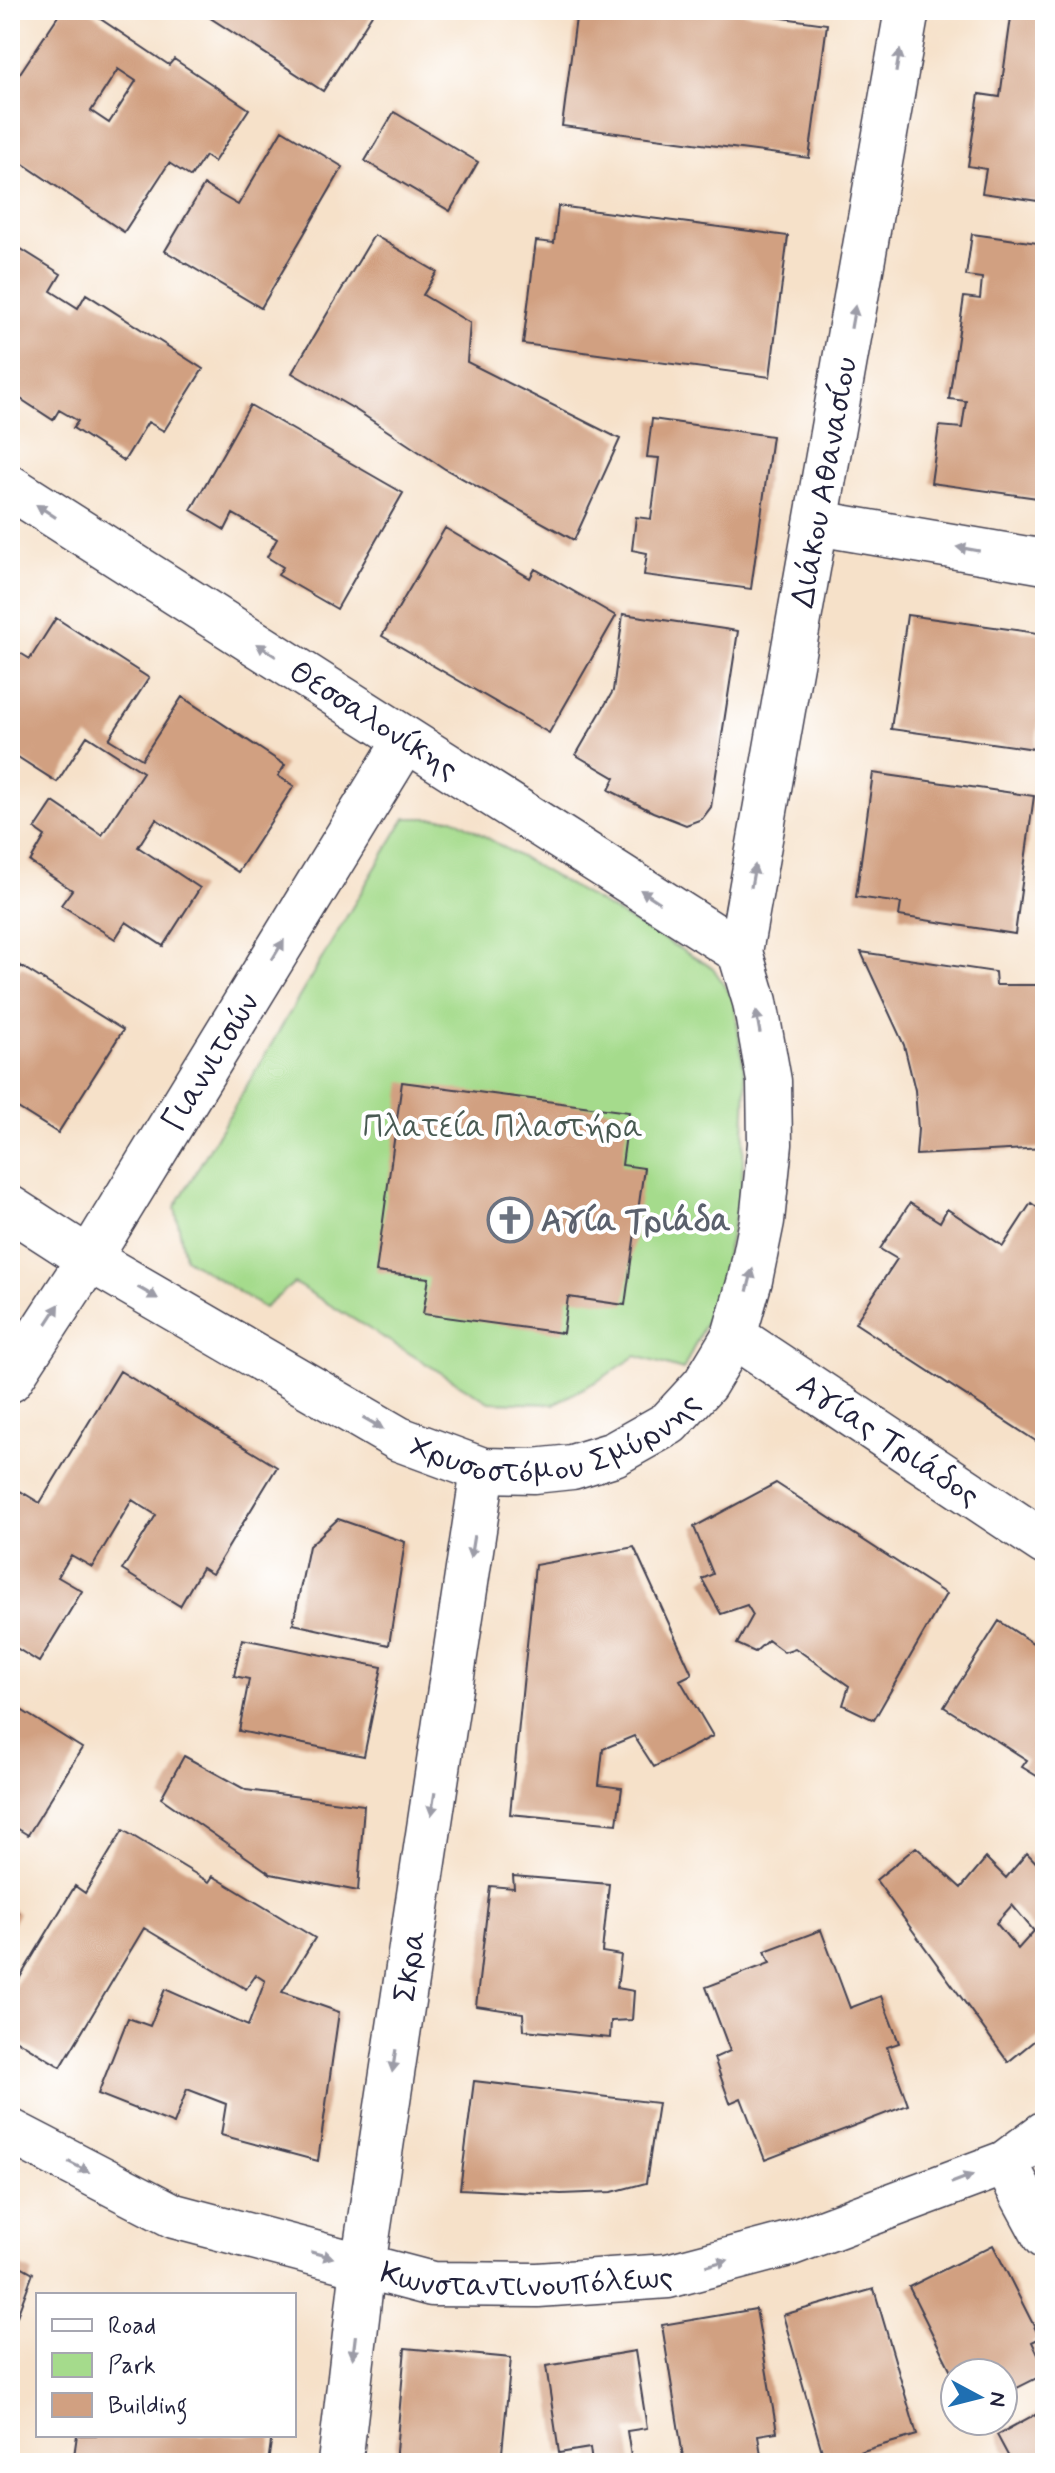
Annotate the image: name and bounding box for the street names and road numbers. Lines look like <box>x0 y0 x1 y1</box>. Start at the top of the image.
street label: Διάκου Αθανασίου <box>782 354 868 611</box>
street label: Θεσσαλονίκης <box>281 651 466 790</box>
street label: Γιαννιτσών <box>153 985 270 1140</box>
street label: Αγίας Τριάδος <box>788 1365 988 1517</box>
street label: Χρυσοστόμου Σμύρνης <box>404 1384 710 1494</box>
street label: Σκρα <box>384 1927 436 2005</box>
street label: Κωνσταντινουπόλεως <box>376 2252 674 2308</box>

